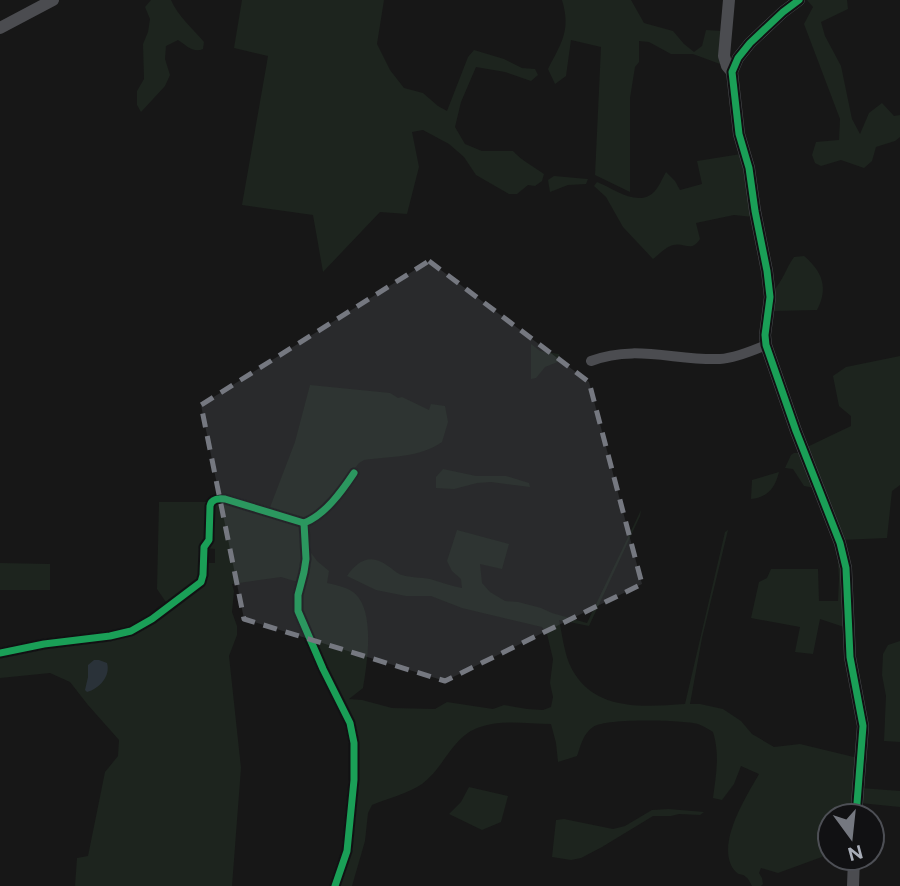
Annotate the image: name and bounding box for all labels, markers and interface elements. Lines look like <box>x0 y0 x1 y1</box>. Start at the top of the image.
north arrow <box>816 802 886 872</box>
text: N <box>845 840 865 866</box>

